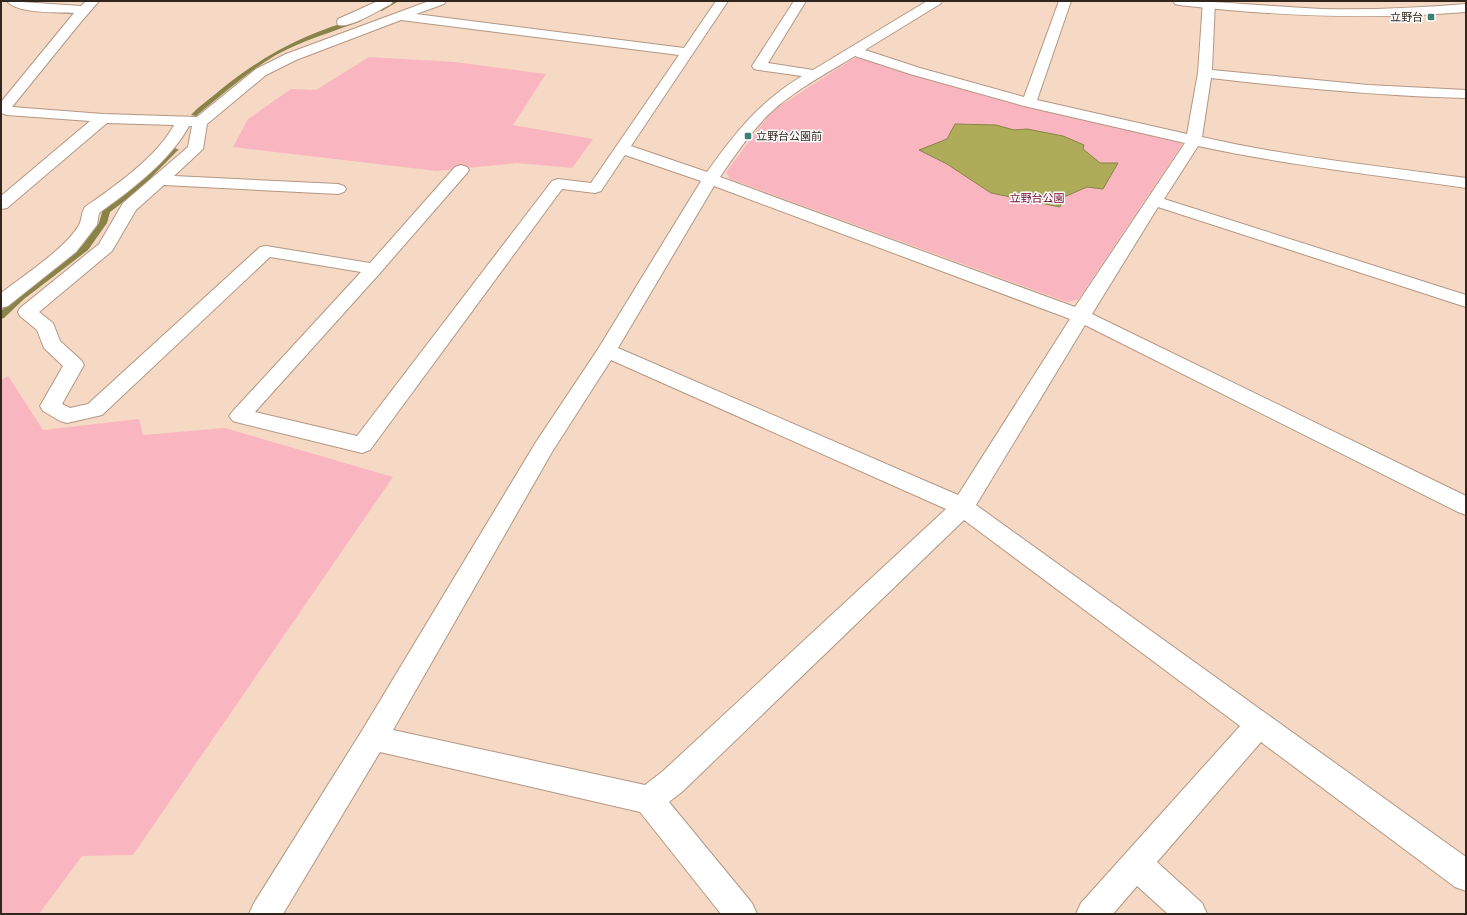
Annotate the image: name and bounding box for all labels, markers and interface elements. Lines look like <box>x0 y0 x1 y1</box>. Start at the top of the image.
place label: 立野台 <box>1390 11 1423 24</box>
marker: 立野台 <box>1426 12 1436 22</box>
place label: 立野台公園前 <box>756 130 822 143</box>
marker: 立野台公園前 <box>743 131 753 141</box>
park label: 立野台公園 <box>1010 192 1065 205</box>

